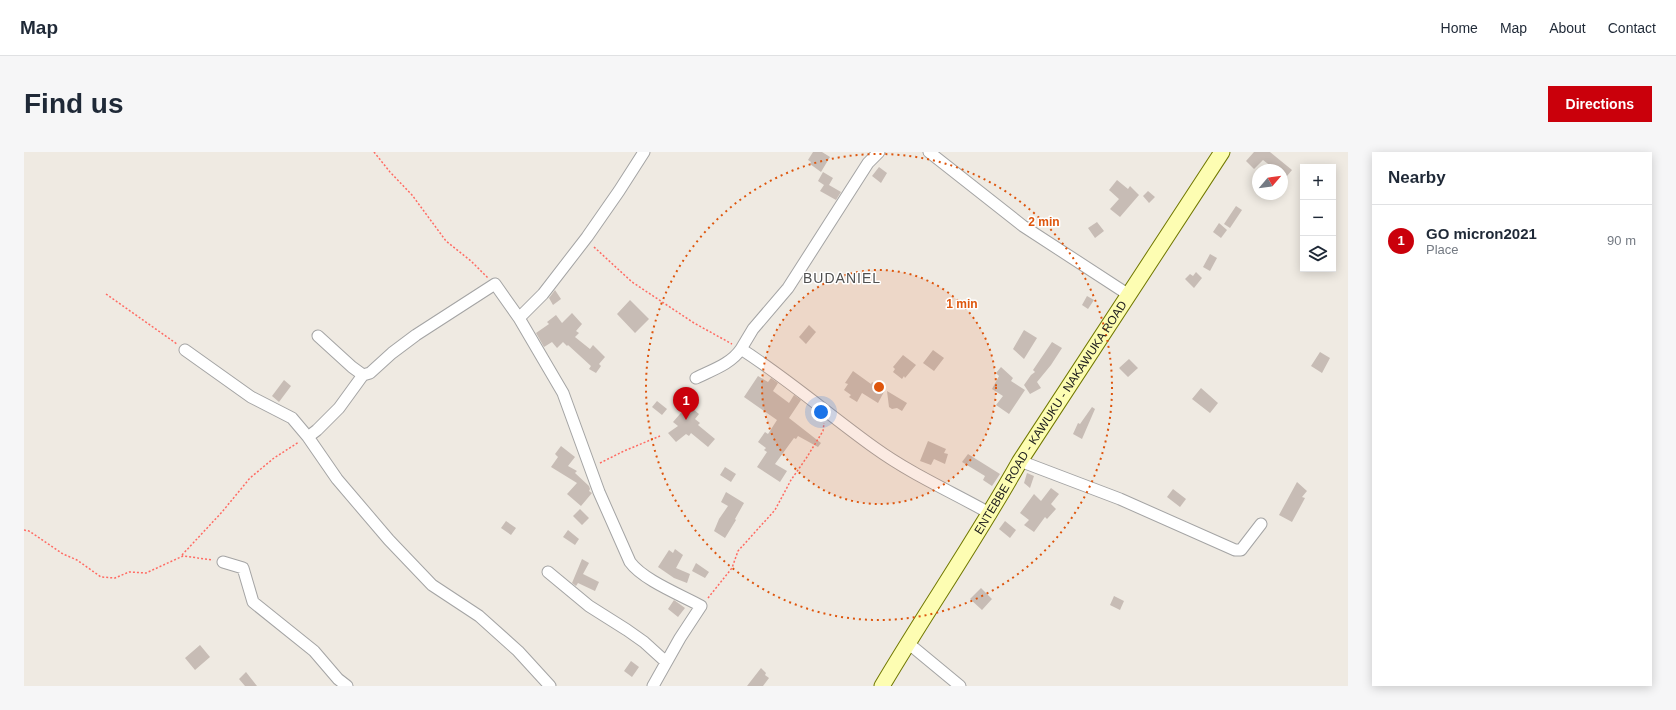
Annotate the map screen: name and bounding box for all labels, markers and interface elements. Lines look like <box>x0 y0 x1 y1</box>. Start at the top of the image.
text: Map <box>20 17 58 38</box>
text: Home <box>1441 20 1478 36</box>
text: Map <box>1500 20 1527 36</box>
text: About <box>1549 20 1586 36</box>
text: Contact <box>1608 20 1656 36</box>
button: Directions <box>1548 86 1652 122</box>
text: Find us <box>24 88 124 119</box>
north arrow <box>1252 164 1288 200</box>
map controls <box>1300 164 1336 272</box>
button: + <box>1300 164 1336 200</box>
text: Nearby <box>1388 168 1446 187</box>
button: − <box>1300 200 1336 236</box>
text: 2 min <box>1028 215 1060 229</box>
text: GO micron2021 <box>1426 225 1537 242</box>
text: 1 <box>1397 233 1405 248</box>
text: 90 m <box>1607 233 1636 248</box>
button: layers <box>1300 236 1336 272</box>
text: Place <box>1426 242 1459 257</box>
district label: BUDANIEL <box>803 270 881 286</box>
text: 1 min <box>946 297 978 311</box>
street label: ENTEBBE ROAD - KAWUKU - NAKAWUKA ROAD <box>971 298 1130 537</box>
centre of rings <box>872 380 886 394</box>
pin: 1 <box>673 387 699 420</box>
your location <box>811 402 831 422</box>

